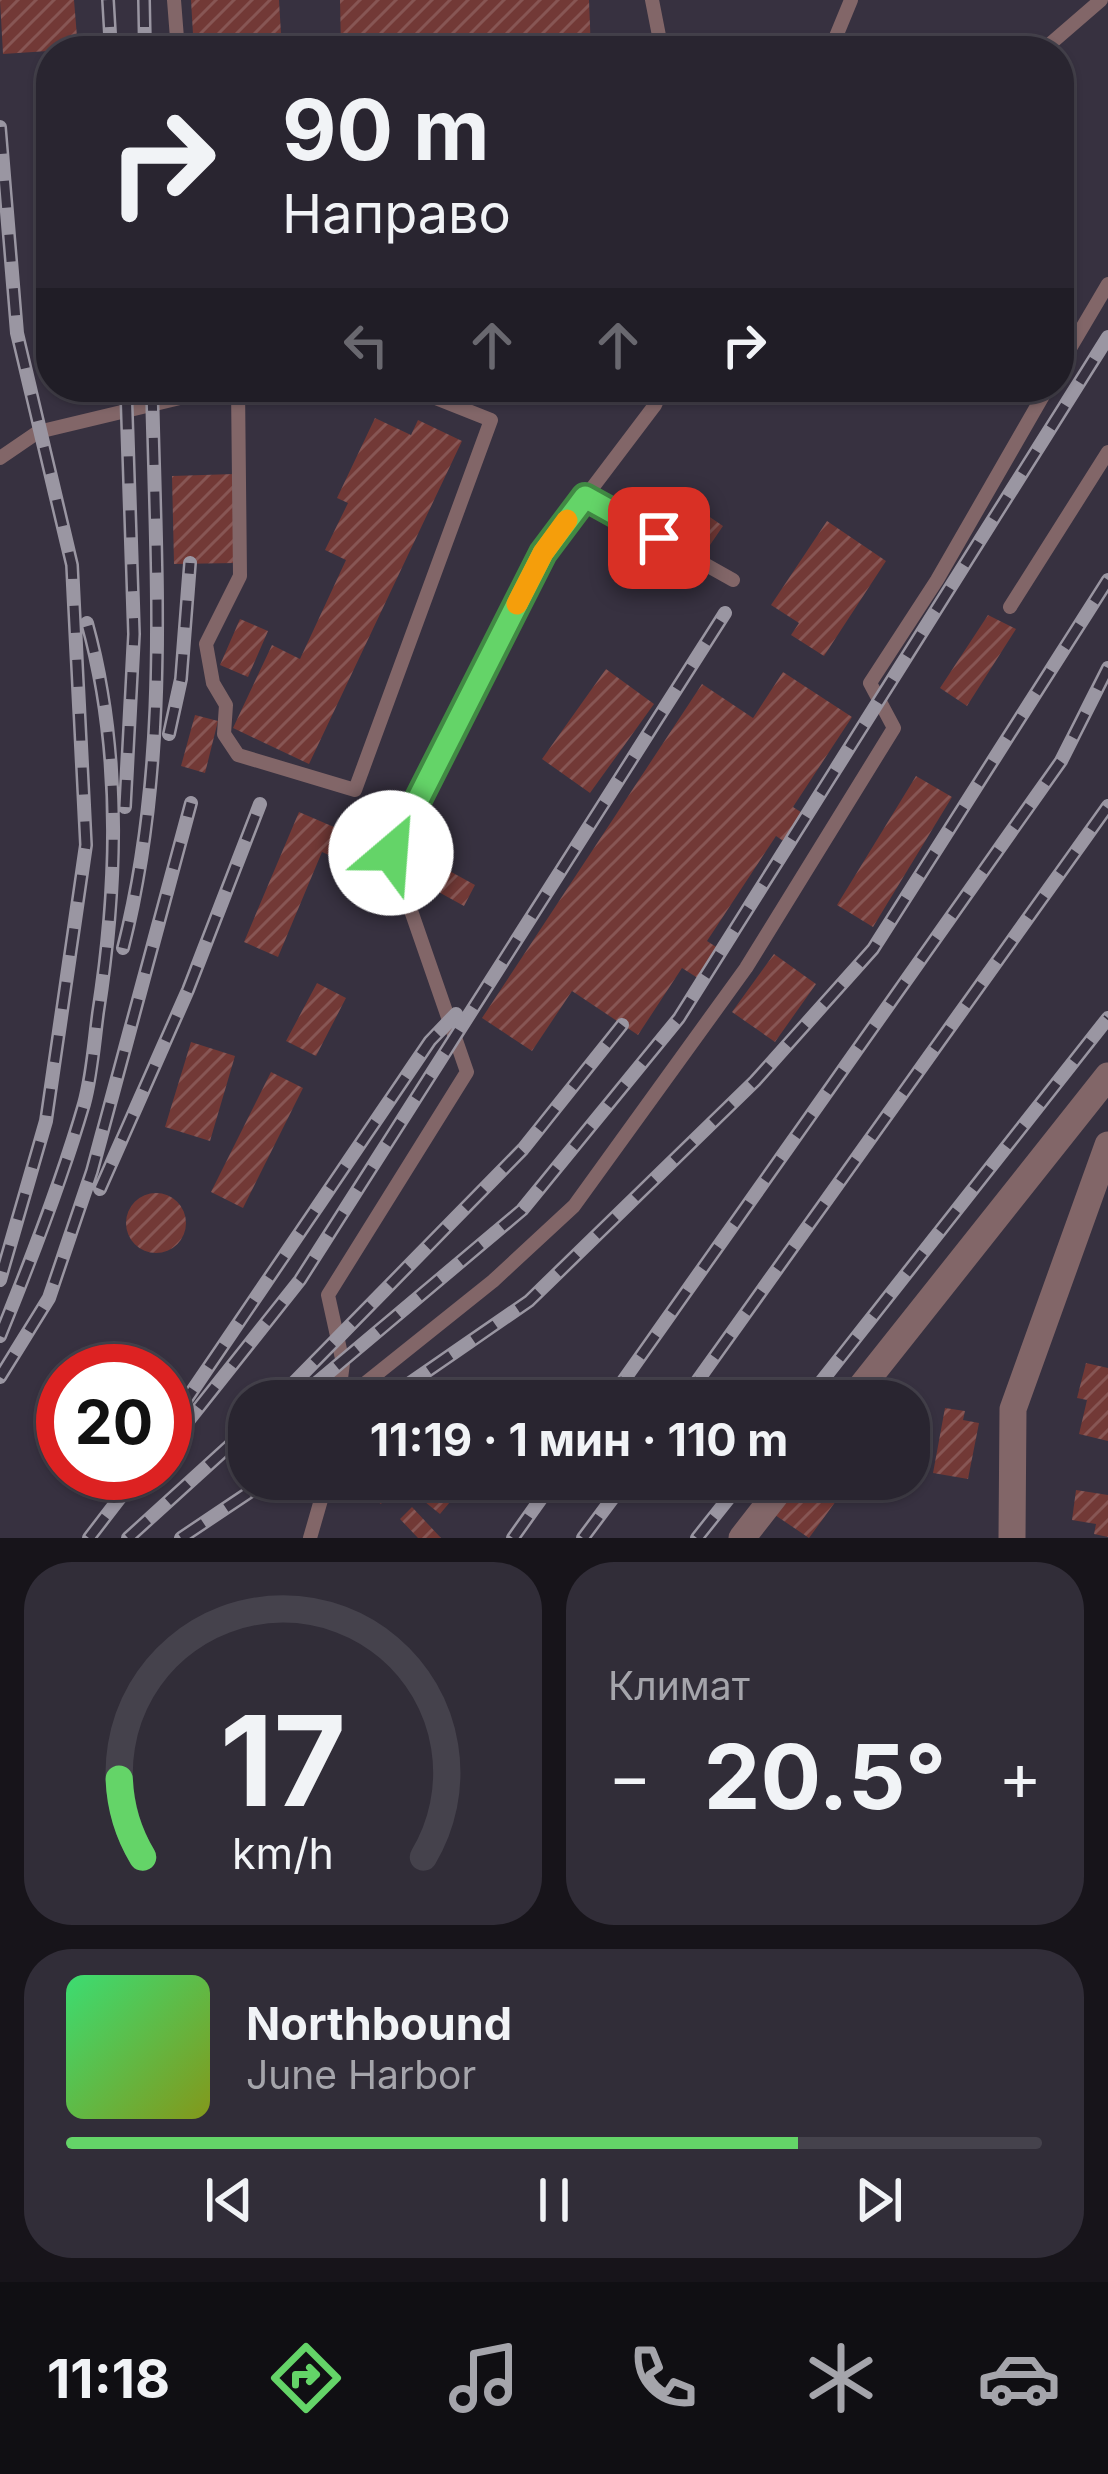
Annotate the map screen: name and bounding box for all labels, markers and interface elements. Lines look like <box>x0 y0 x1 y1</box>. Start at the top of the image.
text: 90 m <box>282 79 490 180</box>
icon: right <box>84 84 240 240</box>
text: Направо <box>282 181 511 246</box>
icon: left <box>333 312 399 378</box>
icon: ahead <box>459 312 525 378</box>
icon: ahead <box>585 312 651 378</box>
icon: right <box>711 312 777 378</box>
pin <box>608 487 710 589</box>
icon: arrive <box>626 505 692 571</box>
position arrow <box>328 790 454 916</box>
speed limit sign: 20 <box>36 1344 192 1500</box>
text: 11:19 · 1 мин · 110 m <box>370 1412 788 1467</box>
text: Климат <box>608 1662 750 1709</box>
text: 17 <box>220 1685 346 1836</box>
text: 20.5° <box>704 1722 946 1831</box>
text: − <box>608 1736 652 1816</box>
text: + <box>998 1736 1042 1816</box>
text: km/h <box>232 1826 334 1878</box>
text: Northbound <box>246 1996 512 2051</box>
text: June Harbor <box>246 2051 476 2098</box>
icon: previous <box>196 2167 262 2233</box>
icon: pause <box>521 2167 587 2233</box>
icon: next <box>846 2167 912 2233</box>
icon: directions <box>264 2336 348 2420</box>
icon: music <box>442 2336 526 2420</box>
icon: phone <box>621 2336 705 2420</box>
icon: climate <box>799 2336 883 2420</box>
icon: car <box>977 2336 1061 2420</box>
text: 11:18 <box>47 2346 170 2411</box>

